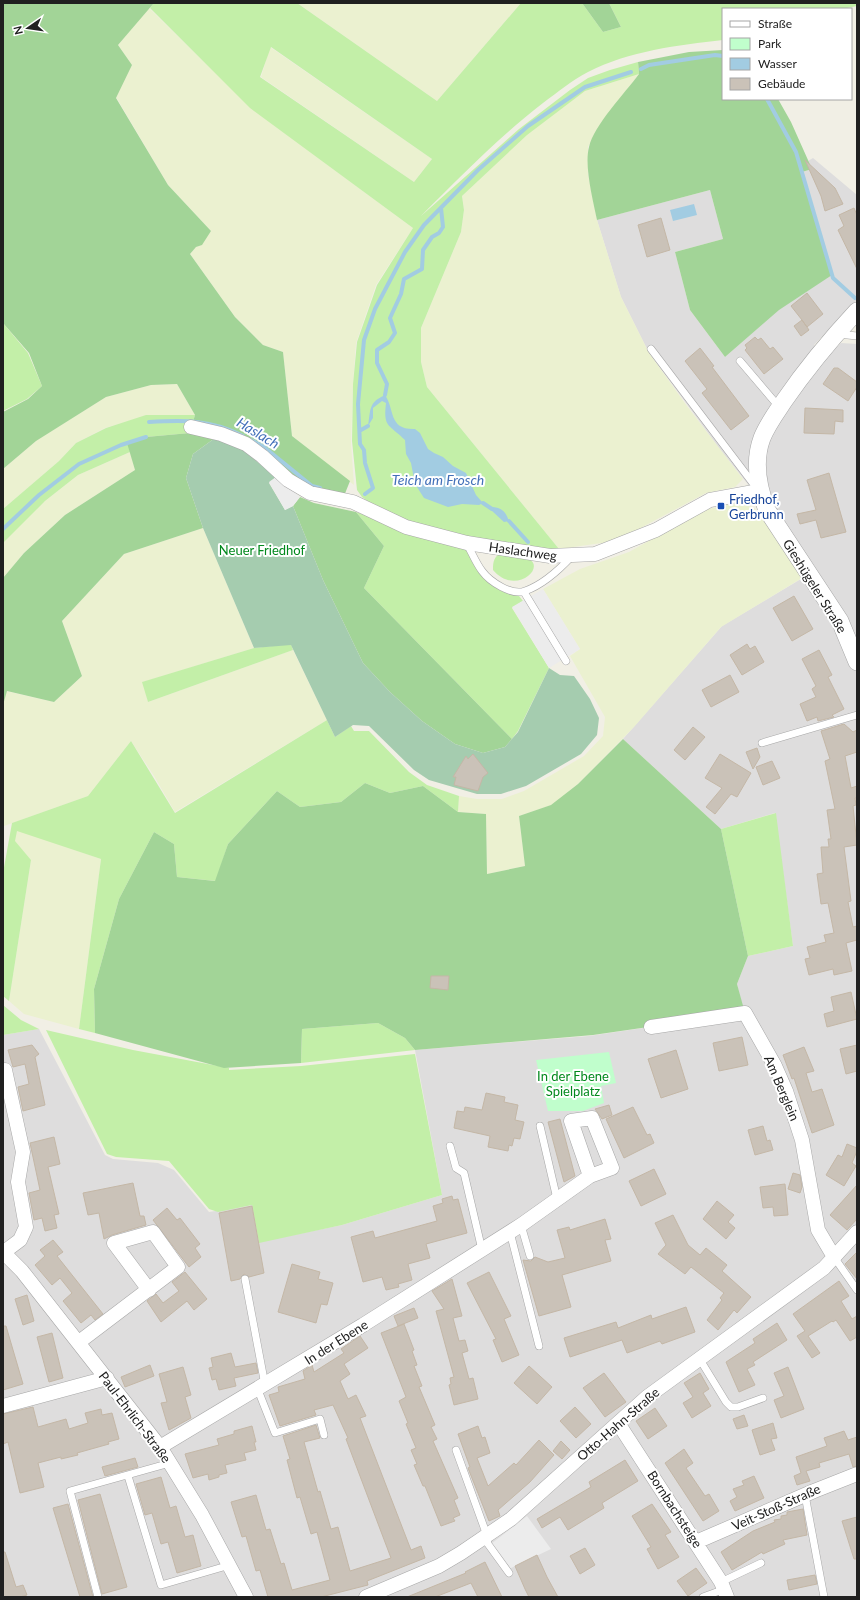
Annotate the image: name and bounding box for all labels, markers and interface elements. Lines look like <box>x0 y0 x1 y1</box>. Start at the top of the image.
north arrow <box>8 8 48 48</box>
legend <box>722 8 852 100</box>
text: Straße <box>758 16 792 31</box>
text: N <box>10 25 25 36</box>
text: Park <box>758 36 782 51</box>
text: Wasser <box>758 56 797 71</box>
text: Gebäude <box>758 76 805 91</box>
water label: Haslach <box>234 413 283 452</box>
water label: Teich am Frosch <box>392 471 484 488</box>
place label: Friedhof, Gerbrunn <box>729 491 784 522</box>
marker: Friedhof, Gerbrunn <box>716 501 726 511</box>
street label: Gieshügeler Straße <box>780 536 850 636</box>
street label: Haslachweg <box>488 538 558 564</box>
park label: Neuer Friedhof <box>219 542 306 558</box>
street label: Am Berglein <box>761 1053 803 1123</box>
park label: In der Ebene Spielplatz <box>537 1068 609 1099</box>
street label: In der Ebene <box>301 1316 371 1368</box>
street label: Paul-Ehrlich-Straße <box>95 1368 175 1466</box>
street label: Otto-Hahn-Straße <box>574 1384 663 1464</box>
street label: Bornbachsteige <box>644 1467 706 1551</box>
street label: Veit-Stoß-Straße <box>729 1480 823 1534</box>

